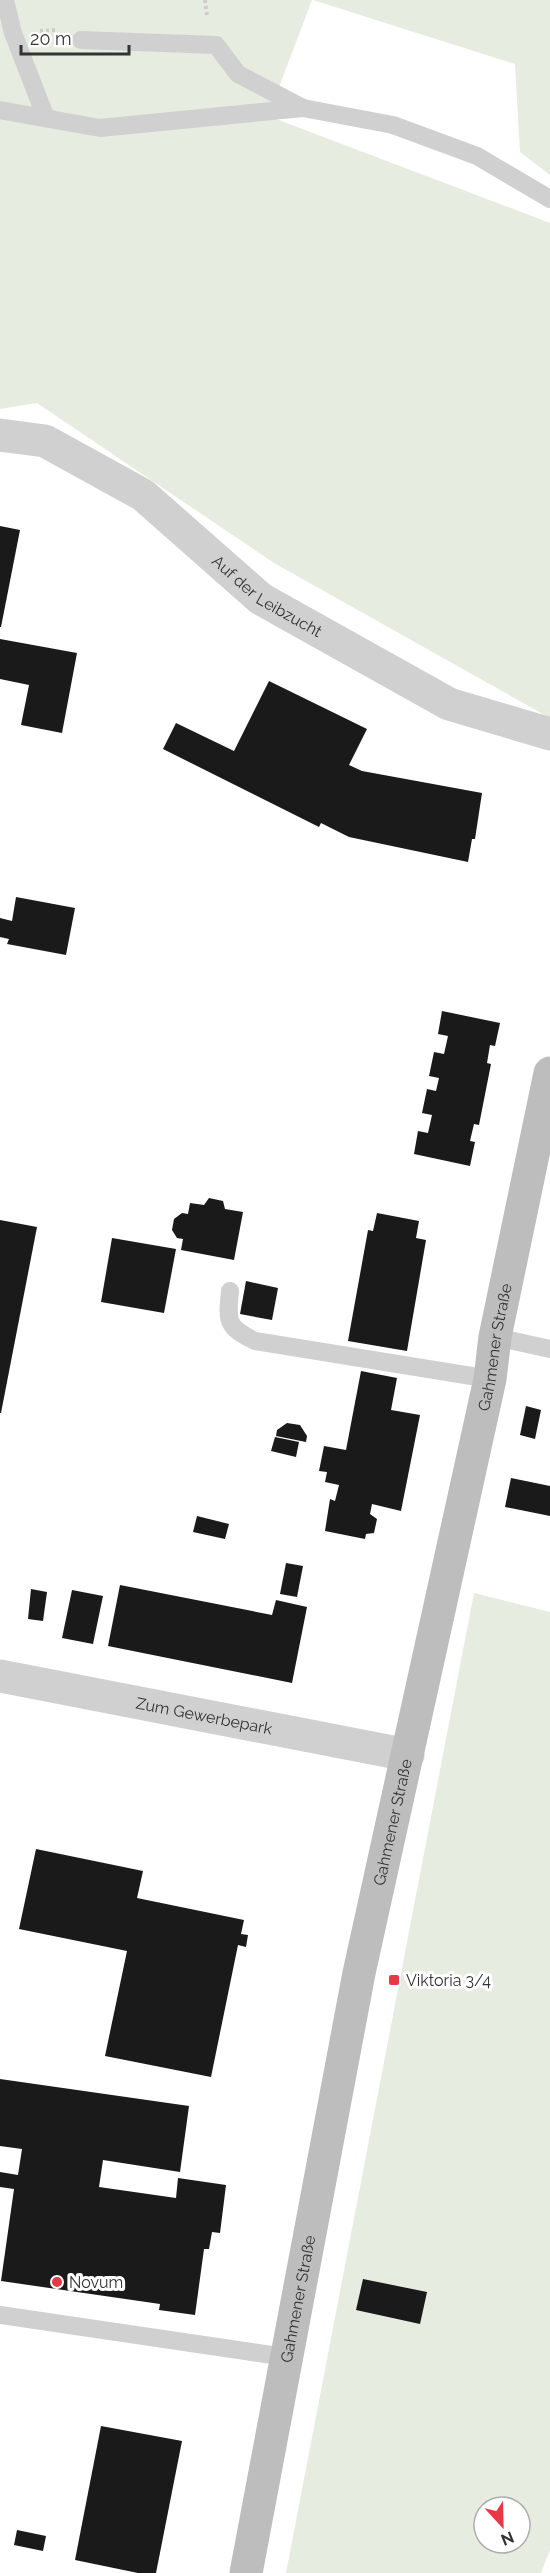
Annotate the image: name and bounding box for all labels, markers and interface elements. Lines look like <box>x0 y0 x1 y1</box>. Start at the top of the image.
scale bar <box>21 18 129 56</box>
text: 20 m <box>30 28 72 49</box>
street label: Auf der Leibzucht <box>208 551 326 642</box>
street label: Gahmener Straße <box>474 1282 516 1413</box>
street label: Zum Gewerbepark <box>134 1694 274 1739</box>
street label: Gahmener Straße <box>370 1757 416 1887</box>
place label: Viktoria 3/4 <box>406 1971 491 1990</box>
marker: Viktoria 3/4 <box>387 1973 401 1987</box>
street label: Gahmener Straße <box>277 2234 319 2364</box>
place label: Novum <box>69 2273 123 2292</box>
marker: Novum <box>50 2275 64 2289</box>
north arrow <box>472 2495 532 2555</box>
text: N <box>498 2527 517 2550</box>

